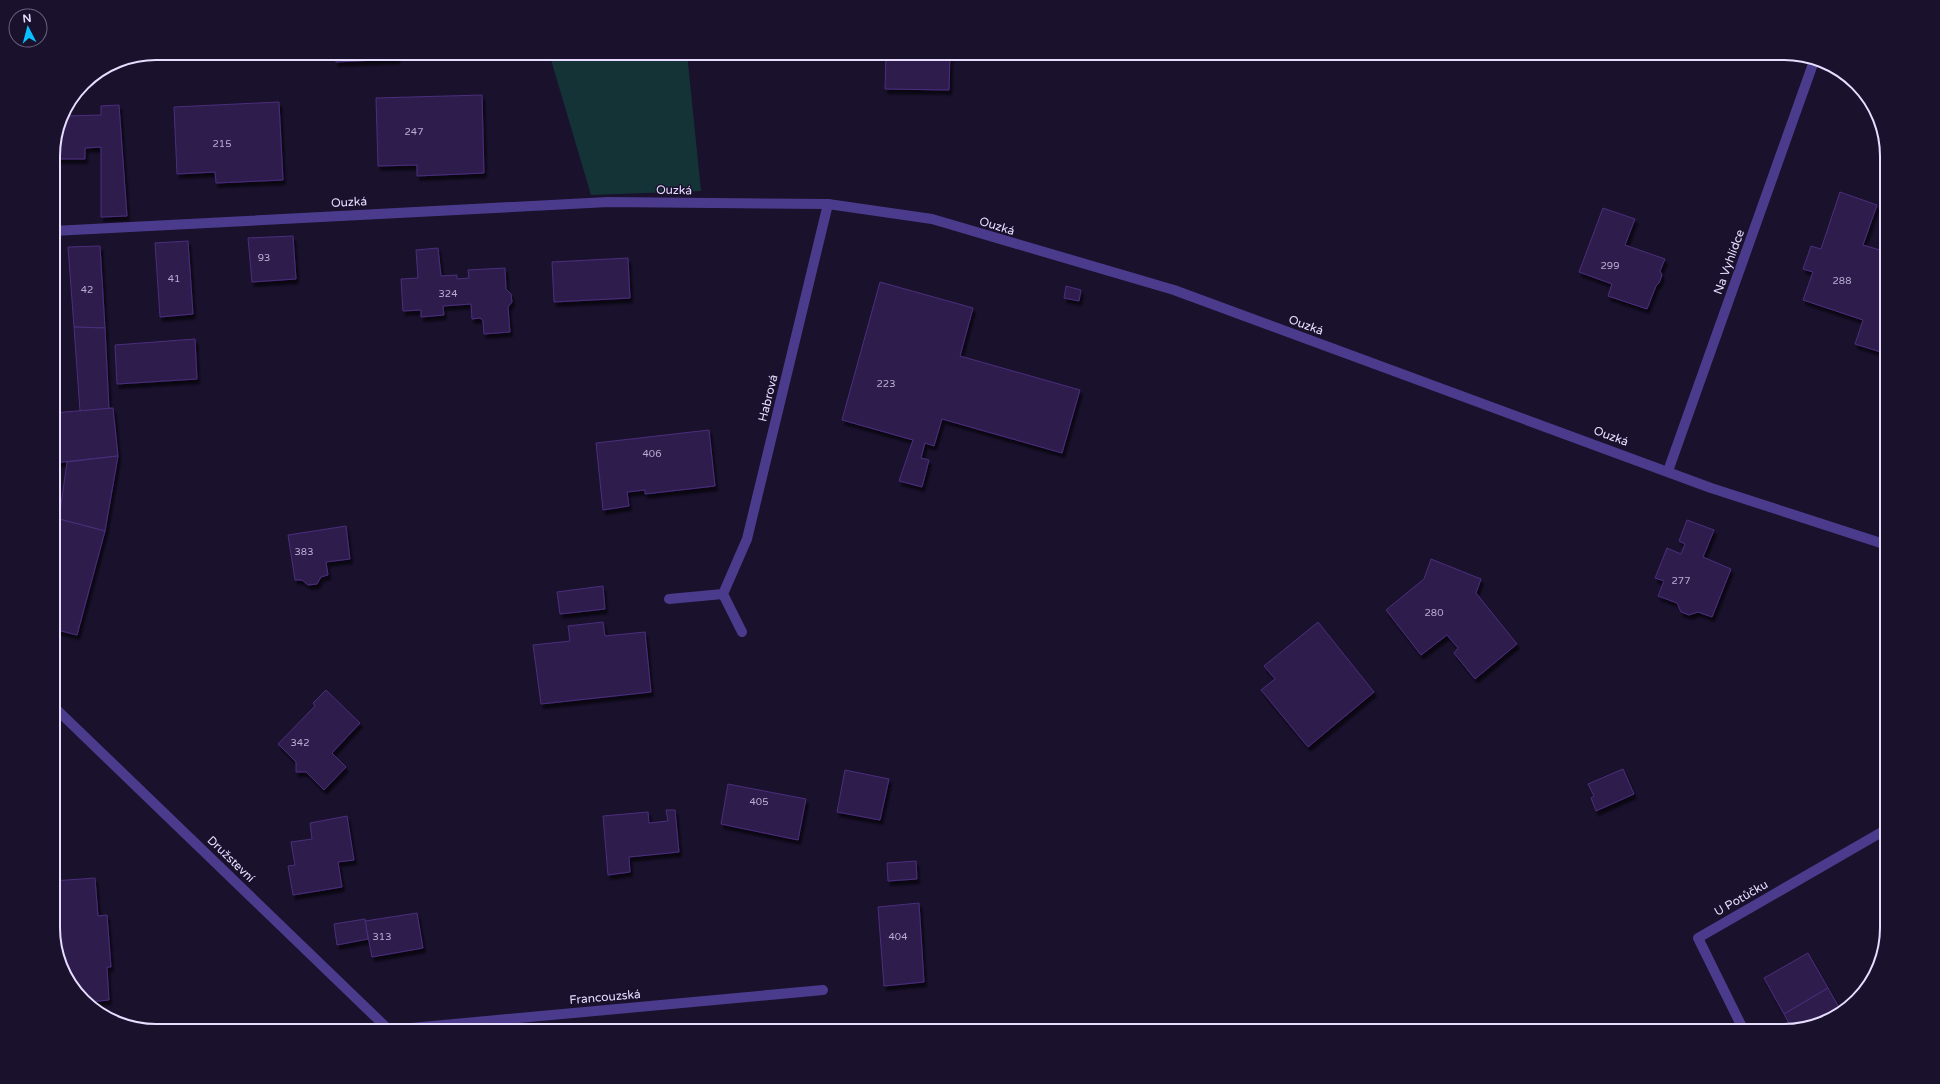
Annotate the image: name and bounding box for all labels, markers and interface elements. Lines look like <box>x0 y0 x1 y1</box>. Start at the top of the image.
north arrow <box>8 8 48 48</box>
text: N <box>22 12 32 25</box>
house number: 247 <box>405 126 423 138</box>
house number: 215 <box>213 138 231 150</box>
street label: Ouzká <box>656 183 692 197</box>
street label: Ouzká <box>331 194 367 210</box>
street label: Ouzká <box>978 214 1016 238</box>
street label: Na Vyhlídce <box>1711 227 1747 296</box>
house number: 93 <box>258 252 270 264</box>
house number: 299 <box>1601 260 1619 272</box>
house number: 41 <box>168 273 180 285</box>
house number: 288 <box>1833 275 1851 287</box>
house number: 42 <box>81 284 93 296</box>
house number: 324 <box>439 288 457 300</box>
street label: Ouzká <box>1287 312 1325 338</box>
street label: Habrová <box>755 373 781 423</box>
house number: 223 <box>877 378 895 390</box>
street label: Ouzká <box>1592 423 1630 449</box>
house number: 406 <box>643 448 661 460</box>
house number: 383 <box>295 546 313 558</box>
house number: 277 <box>1672 575 1690 587</box>
house number: 280 <box>1425 607 1443 619</box>
house number: 342 <box>291 737 309 749</box>
house number: 405 <box>750 796 768 808</box>
street label: Družstevní <box>204 833 258 885</box>
street label: U Potůčku <box>1712 877 1770 919</box>
house number: 313 <box>373 931 391 943</box>
house number: 404 <box>889 931 907 943</box>
street label: Francouzská <box>569 987 641 1007</box>

